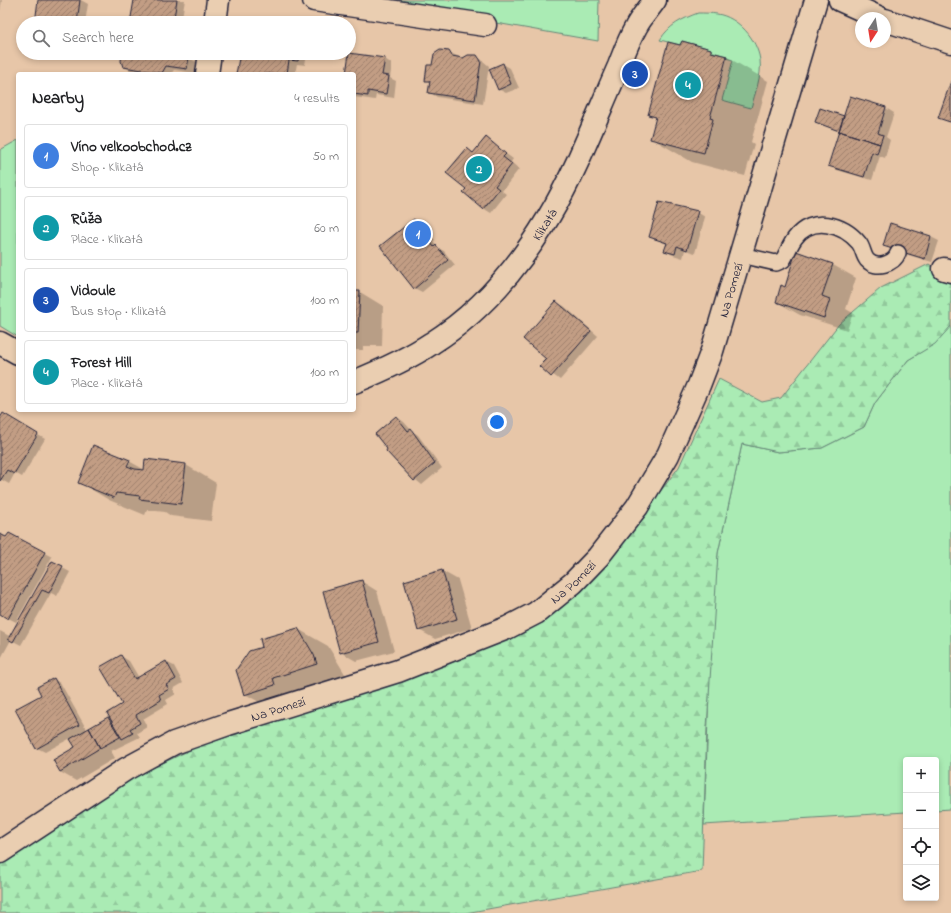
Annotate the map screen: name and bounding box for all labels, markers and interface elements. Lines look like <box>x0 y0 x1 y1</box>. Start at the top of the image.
north arrow <box>855 12 891 48</box>
search box <box>16 16 356 60</box>
icon: search <box>30 27 52 49</box>
text: Search here <box>62 27 134 49</box>
pin: 3 <box>622 59 648 89</box>
pin: 4 <box>675 70 701 100</box>
text: Nearby <box>32 86 84 111</box>
text: 4 results <box>294 89 340 108</box>
text: Víno velkoobchod.cz <box>71 136 192 158</box>
text: 1 <box>44 147 48 166</box>
text: 50 m <box>313 147 339 166</box>
pin: 2 <box>466 154 492 184</box>
text: Shop · Klikatá <box>71 158 143 177</box>
street label: Klikatá <box>528 205 563 245</box>
text: Růža <box>71 208 102 230</box>
text: 2 <box>43 219 49 238</box>
text: 60 m <box>314 219 339 238</box>
pin: 1 <box>405 219 431 249</box>
text: Place · Klikatá <box>71 230 142 249</box>
street label: Na Pomezí <box>714 261 749 320</box>
text: Vidoule <box>71 280 116 302</box>
text: 3 <box>43 291 49 310</box>
text: 100 m <box>310 291 339 310</box>
text: Bus stop · Klikatá <box>71 302 166 321</box>
text: Forest Hill <box>71 352 131 374</box>
text: 4 <box>43 363 49 382</box>
text: 100 m <box>310 363 339 382</box>
text: Place · Klikatá <box>71 374 142 393</box>
your location <box>487 412 507 432</box>
street label: Na Pomezí <box>547 557 601 609</box>
street label: Na Pomezí <box>249 692 308 727</box>
map controls <box>903 757 939 901</box>
button: + <box>903 757 939 793</box>
button: − <box>903 793 939 829</box>
button: locate <box>903 829 939 865</box>
button: layers <box>903 865 939 901</box>

